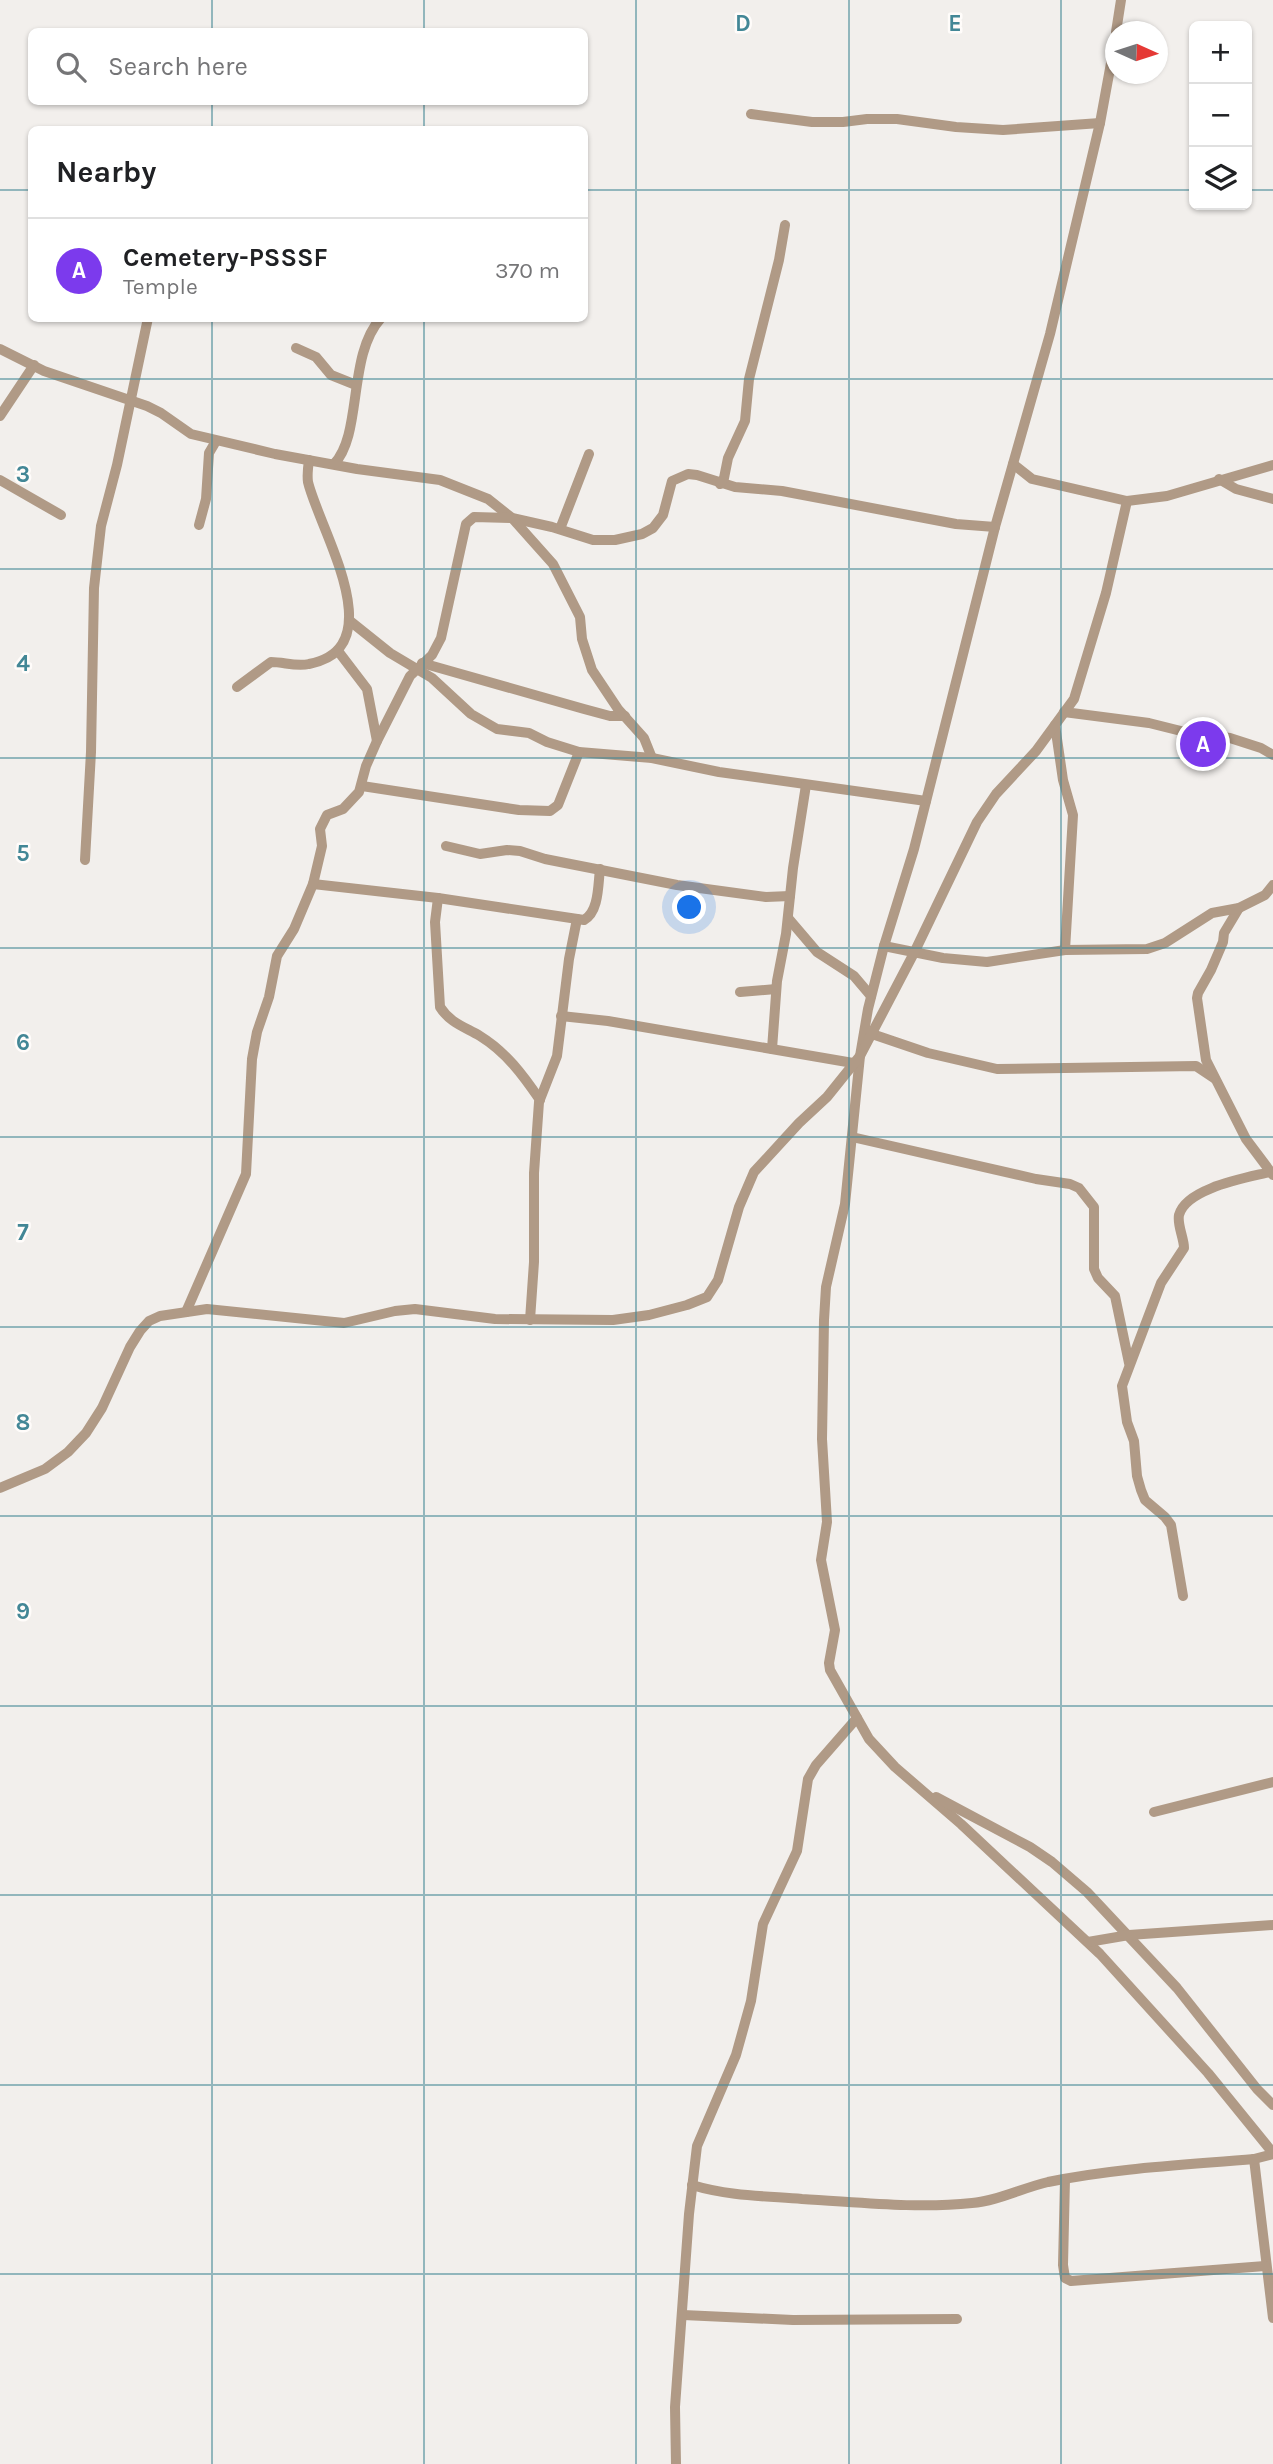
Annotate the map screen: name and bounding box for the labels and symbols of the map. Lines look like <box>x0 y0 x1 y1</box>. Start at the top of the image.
text: D <box>735 10 751 37</box>
text: E <box>948 10 962 37</box>
north arrow <box>1105 21 1168 84</box>
text: 3 <box>16 461 30 488</box>
text: 4 <box>16 650 30 677</box>
pin: A <box>1180 718 1226 770</box>
text: 5 <box>16 840 30 867</box>
your location <box>672 890 706 924</box>
text: 6 <box>16 1029 30 1056</box>
text: 7 <box>17 1219 29 1246</box>
text: 8 <box>16 1409 30 1436</box>
text: 9 <box>16 1598 30 1625</box>

